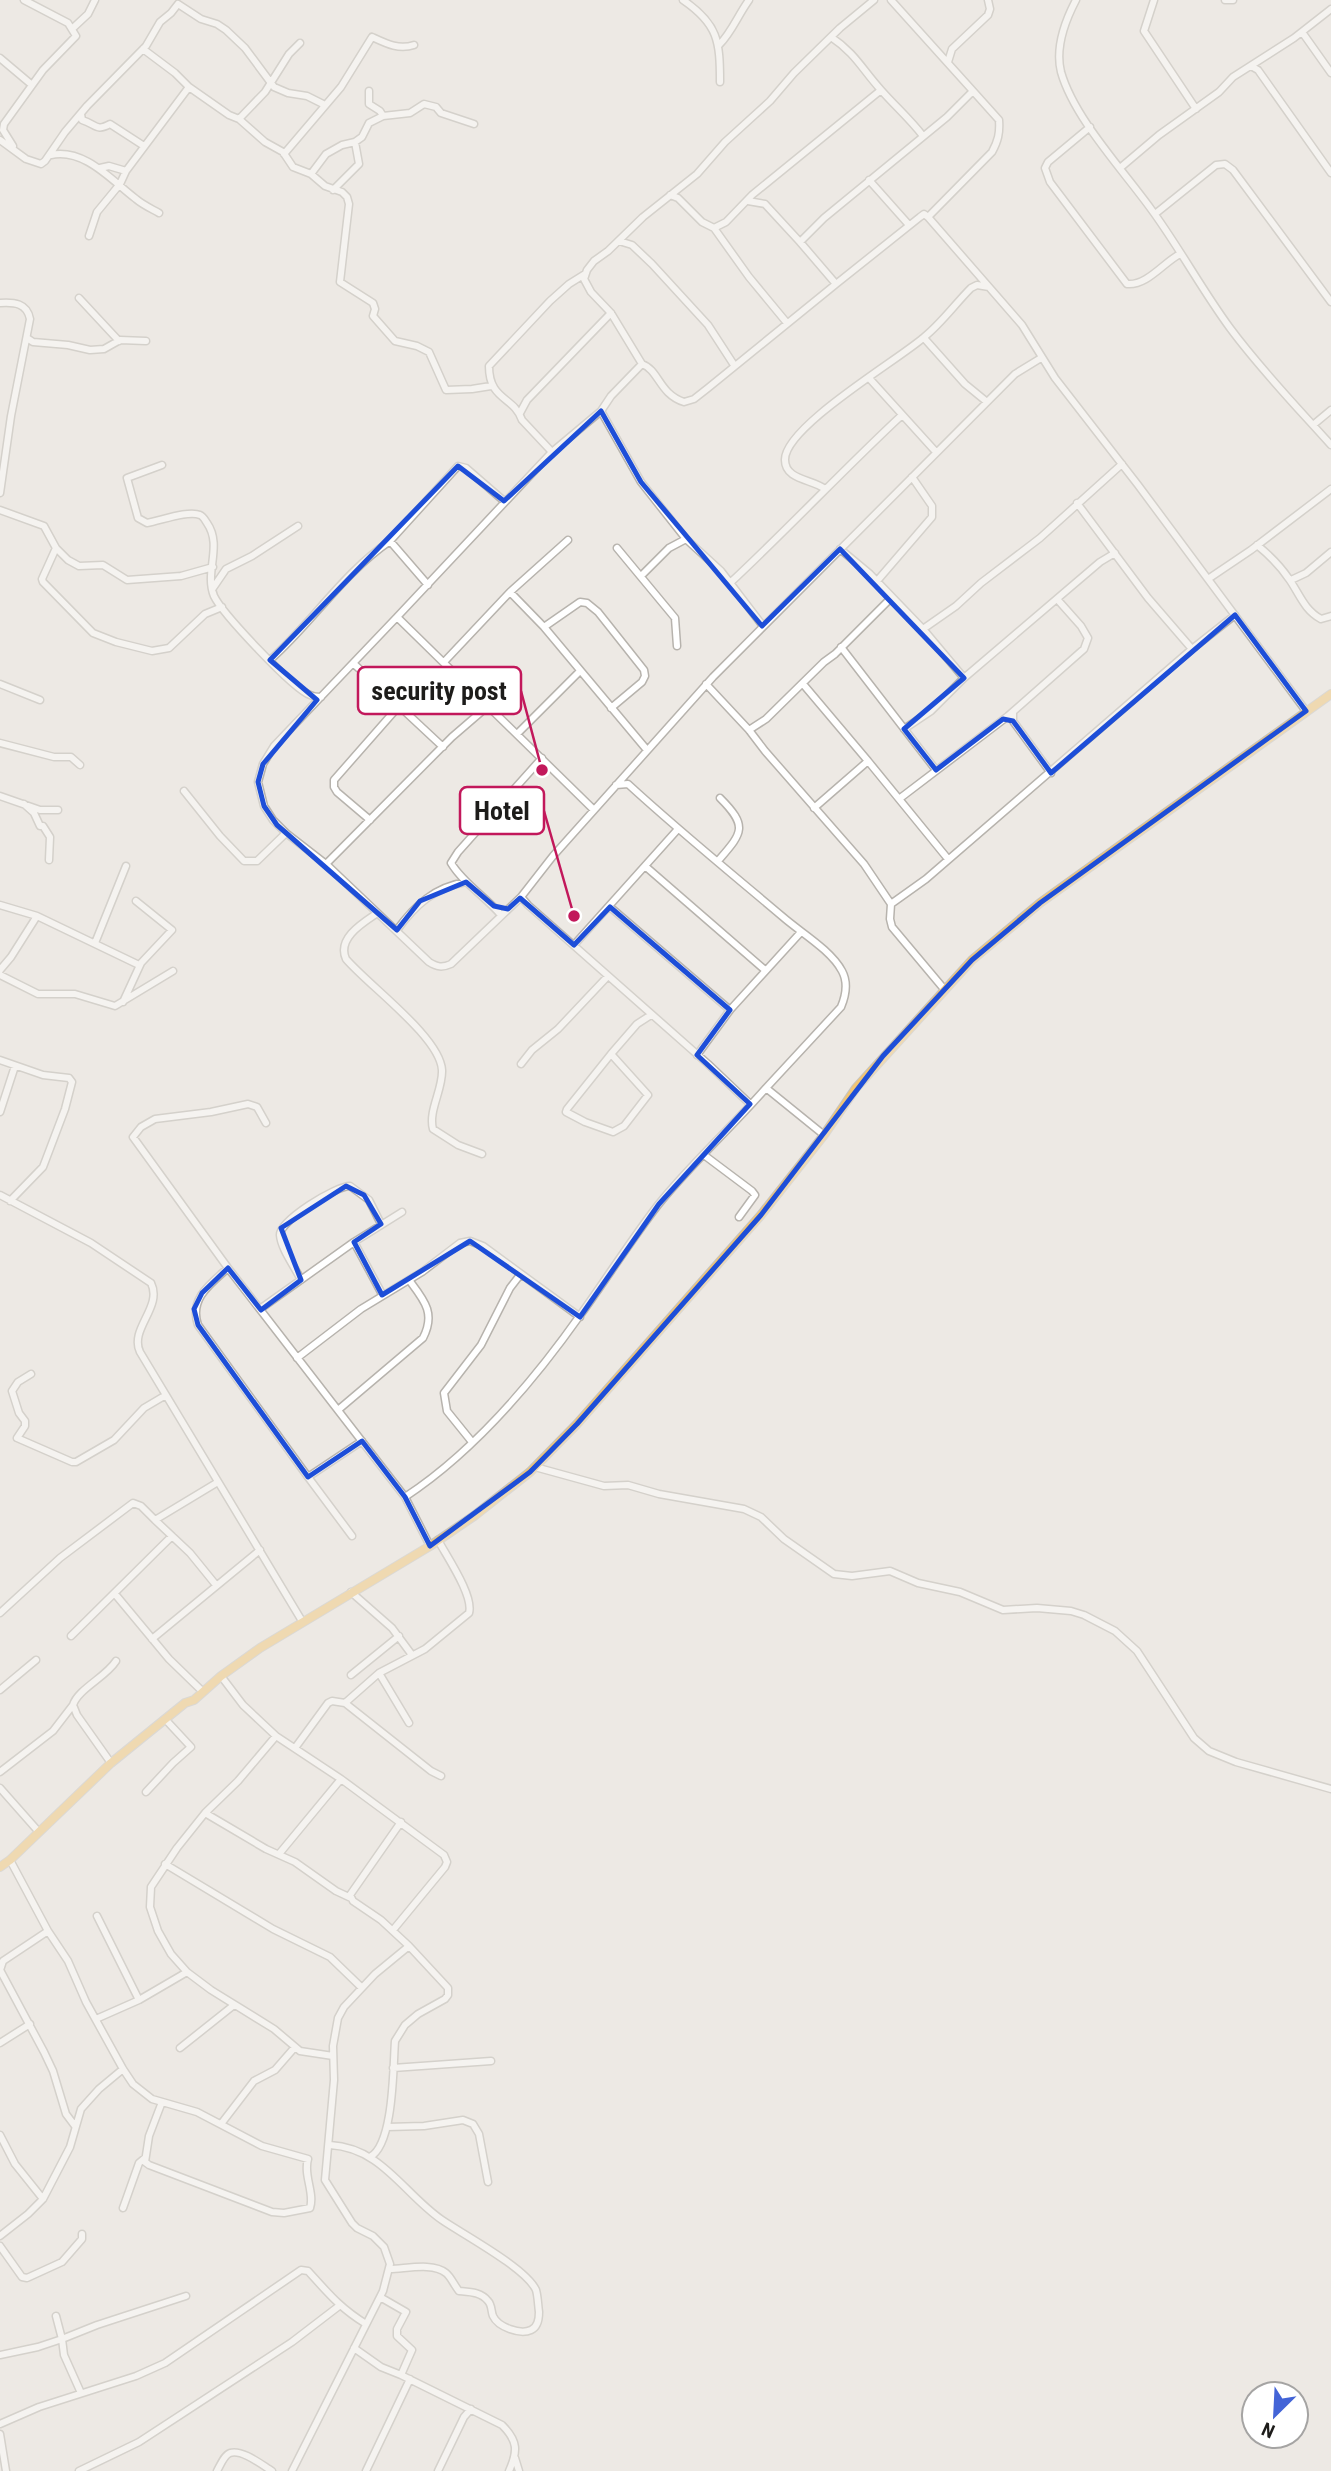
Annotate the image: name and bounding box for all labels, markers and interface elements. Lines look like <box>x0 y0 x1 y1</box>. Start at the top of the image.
callout: security post <box>358 667 521 714</box>
text: security post <box>371 676 507 706</box>
callout: Hotel <box>460 787 544 834</box>
text: Hotel <box>474 796 530 826</box>
north arrow <box>1240 2380 1310 2450</box>
text: N <box>1258 2417 1278 2443</box>

